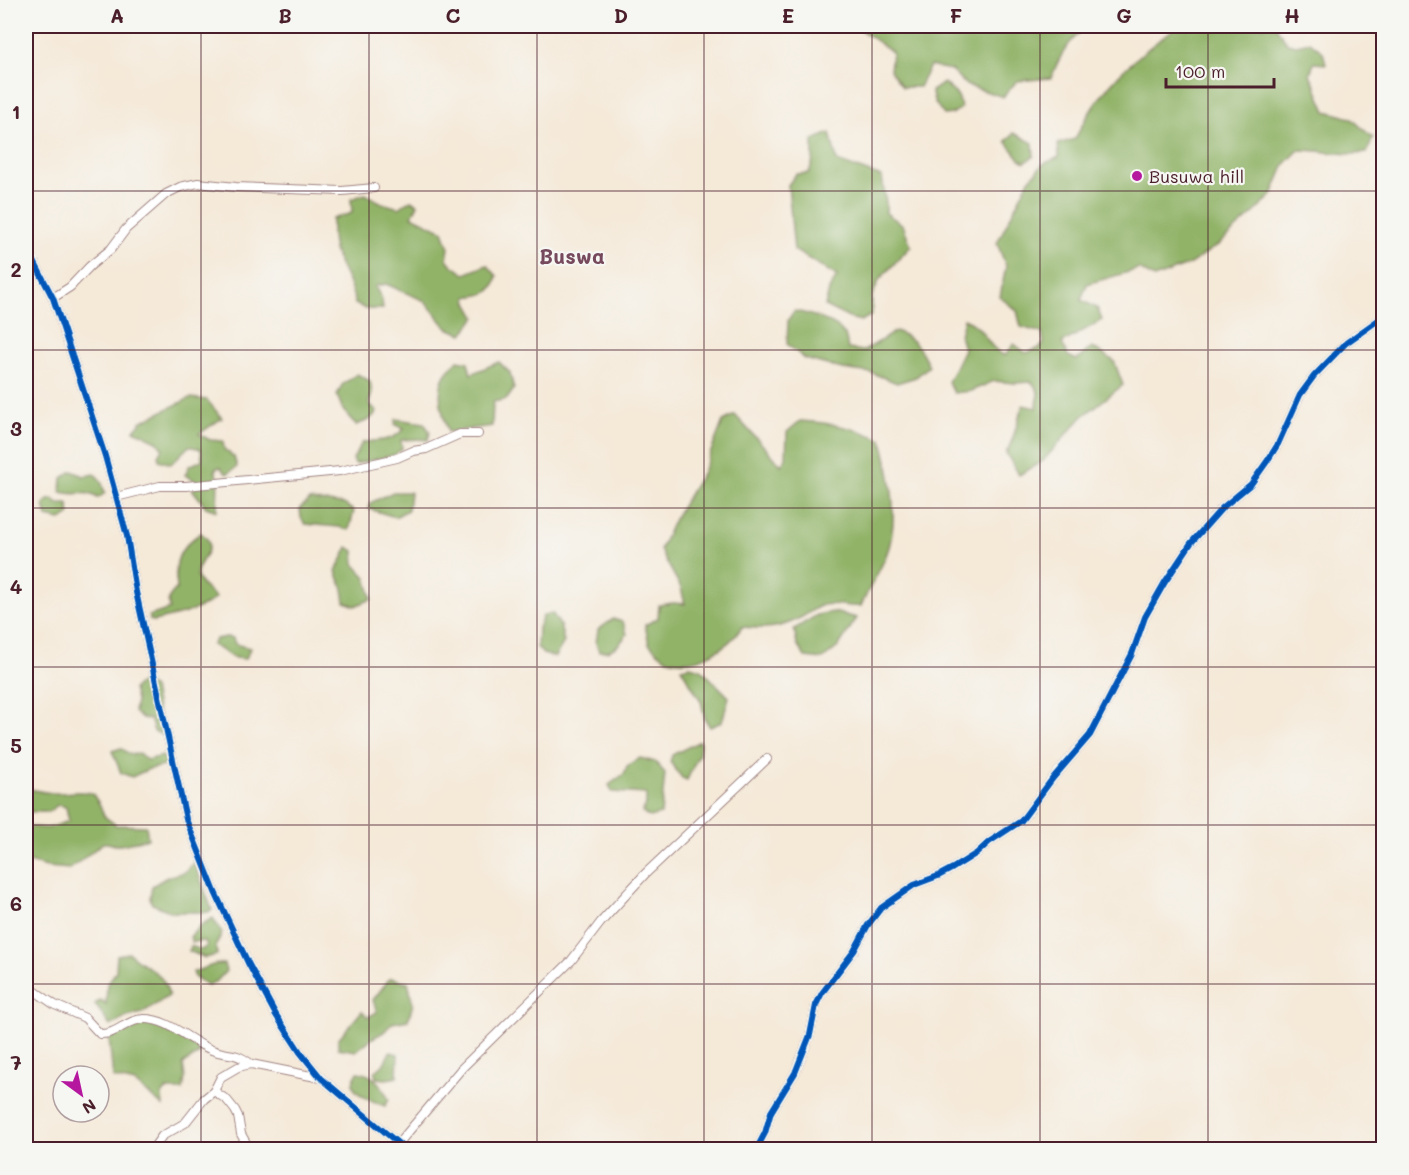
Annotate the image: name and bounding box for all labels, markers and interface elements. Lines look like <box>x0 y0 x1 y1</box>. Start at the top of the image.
text: A <box>110 2 124 28</box>
text: B <box>278 2 292 28</box>
text: C <box>446 2 461 28</box>
text: D <box>614 2 628 28</box>
text: E <box>782 2 794 28</box>
text: F <box>950 2 963 28</box>
text: G <box>1116 2 1132 28</box>
text: H <box>1284 2 1300 28</box>
scale bar <box>1166 51 1274 89</box>
text: 100 m <box>1175 59 1225 83</box>
text: 1 <box>12 98 20 124</box>
place label: Busuwa hill <box>1149 164 1244 188</box>
marker: Busuwa hill <box>1130 169 1144 183</box>
district label: Buswa <box>539 242 605 269</box>
text: 2 <box>10 256 22 282</box>
text: 3 <box>10 415 22 441</box>
text: 4 <box>10 573 23 599</box>
text: 5 <box>10 732 22 758</box>
text: 6 <box>10 890 22 916</box>
text: 7 <box>10 1049 22 1075</box>
north arrow <box>51 1064 111 1124</box>
text: N <box>79 1095 100 1119</box>

